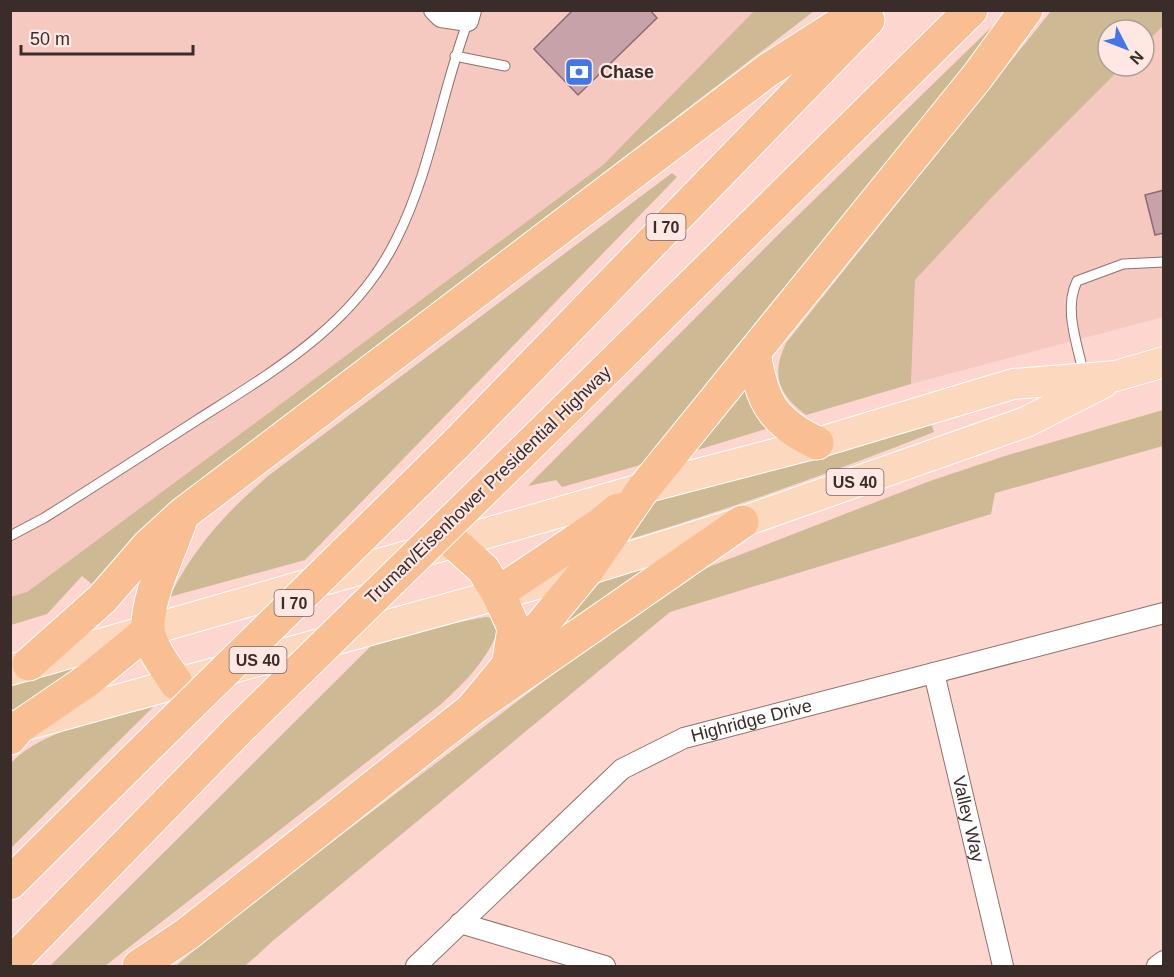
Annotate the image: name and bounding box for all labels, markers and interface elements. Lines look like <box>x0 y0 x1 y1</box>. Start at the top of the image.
scale bar <box>21 18 194 56</box>
north arrow <box>1096 18 1156 78</box>
text: 50 m <box>30 29 70 49</box>
text: N <box>1127 48 1147 68</box>
bank icon: Chase <box>563 56 595 88</box>
place label: Chase <box>600 62 654 82</box>
road number: I 70 <box>646 214 686 240</box>
street label: Truman/Eisenhower Presidential Highway <box>361 362 615 608</box>
road number: US 40 <box>826 469 884 495</box>
road number: I 70 <box>274 590 314 616</box>
road number: US 40 <box>230 647 286 673</box>
street label: Highridge Drive <box>689 695 814 746</box>
street label: Valley Way <box>949 774 988 864</box>

